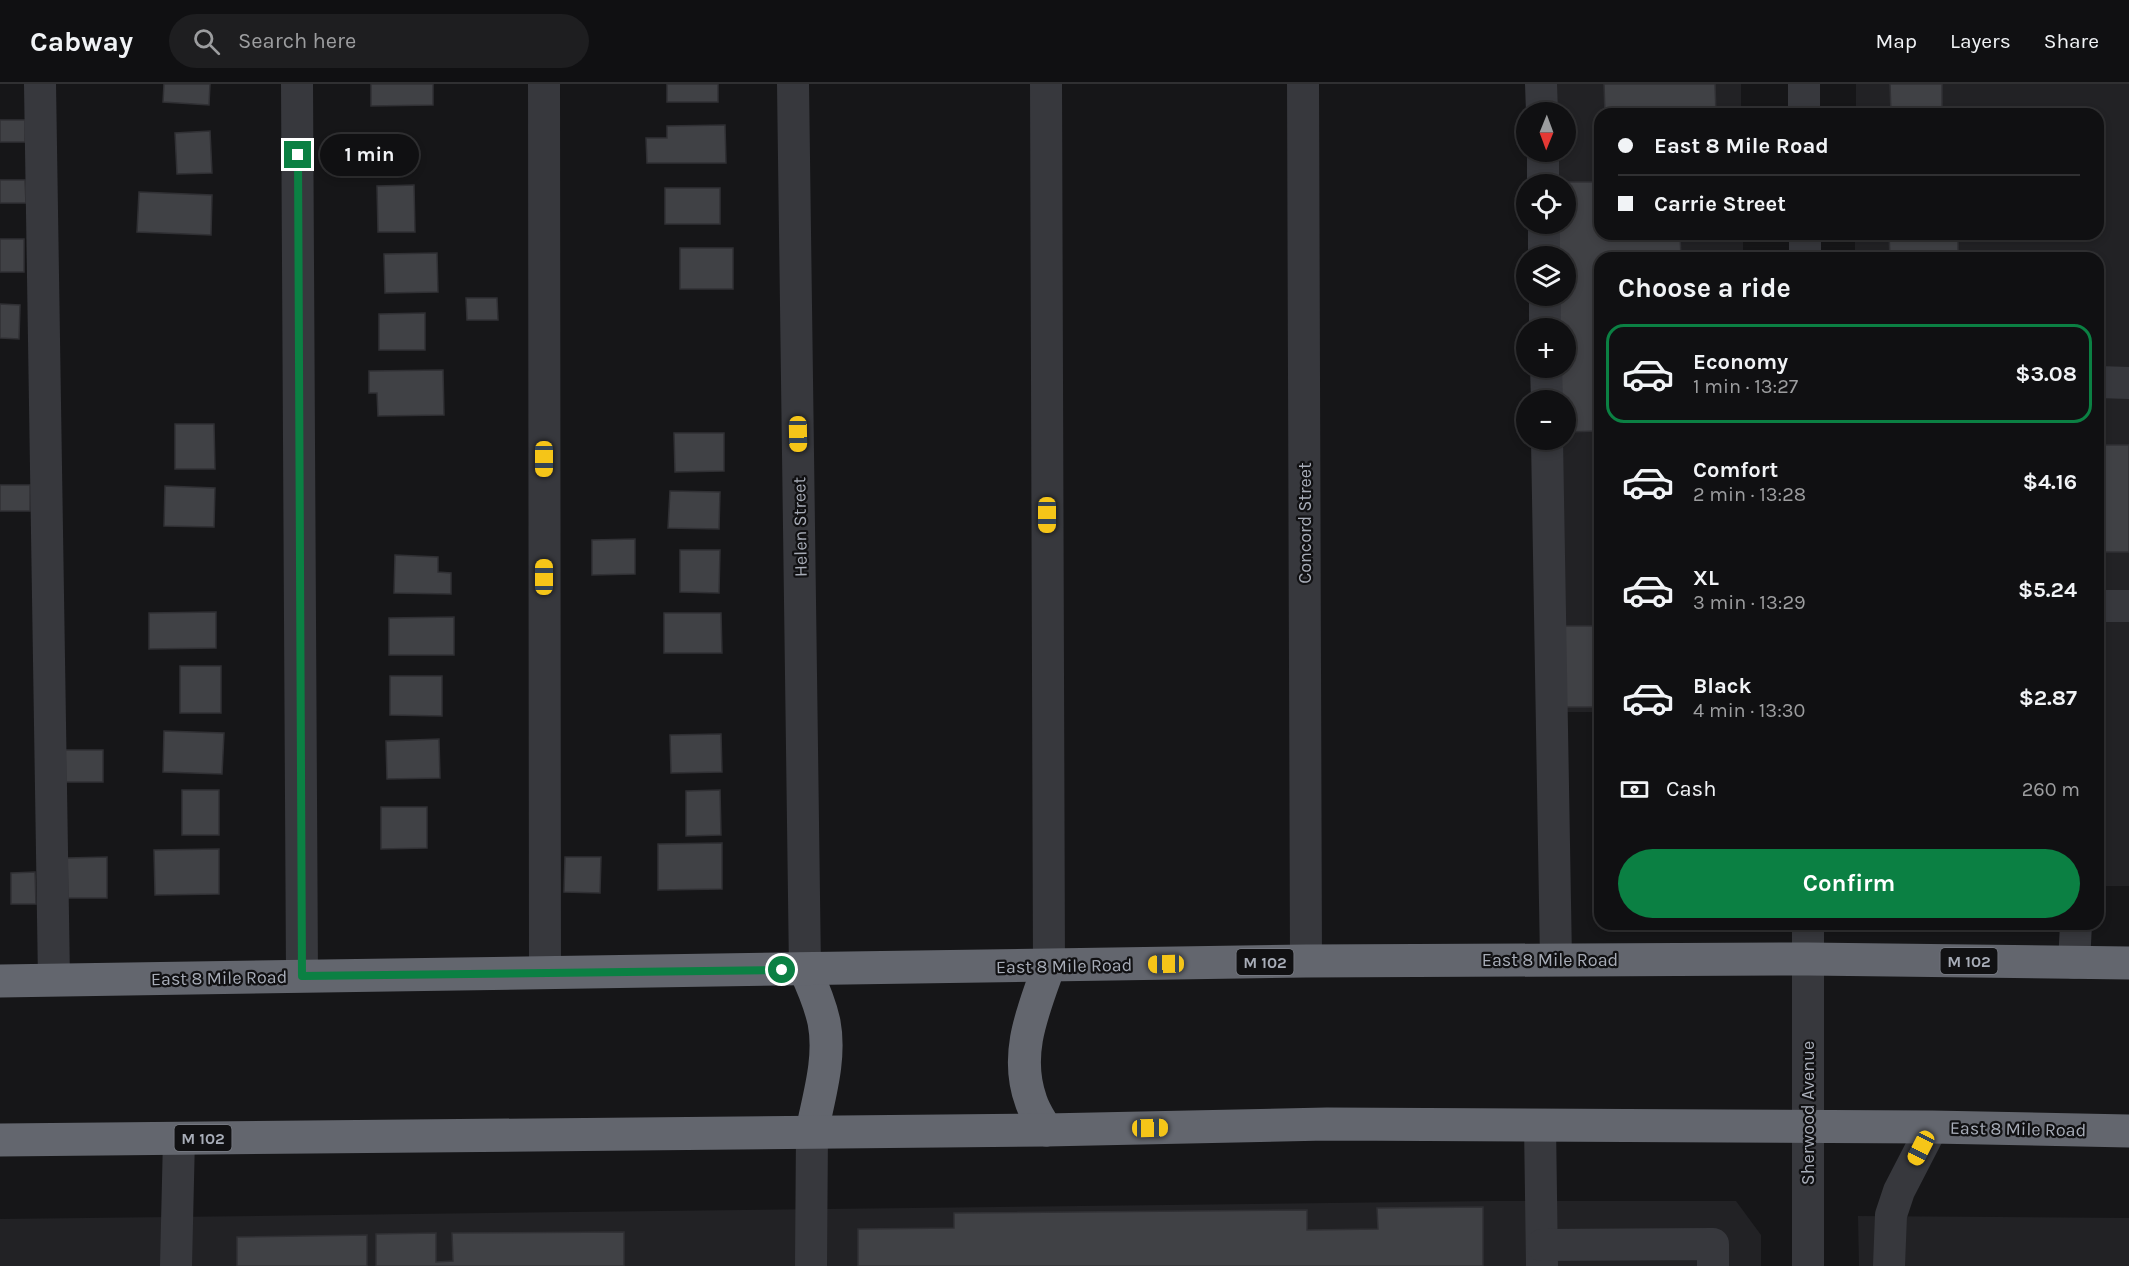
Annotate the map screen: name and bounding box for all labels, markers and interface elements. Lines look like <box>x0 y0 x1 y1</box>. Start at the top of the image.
search box <box>169 14 589 68</box>
text: Cabway <box>30 25 133 58</box>
icon: search <box>190 25 223 58</box>
text: Search here <box>238 28 356 54</box>
text: Map <box>1875 29 1917 53</box>
text: Layers <box>1950 29 2011 53</box>
text: Share <box>2044 29 2099 53</box>
north arrow <box>1516 102 1576 162</box>
map controls <box>1516 102 1576 450</box>
text: East 8 Mile Road <box>1654 133 1829 159</box>
callout: 1 min <box>319 134 418 176</box>
route end <box>284 141 311 168</box>
text: 1 min <box>344 143 395 166</box>
button: locate <box>1516 174 1576 234</box>
text: Carrie Street <box>1654 191 1786 217</box>
button: layers <box>1516 246 1576 306</box>
text: Choose a ride <box>1618 272 1791 304</box>
button: + <box>1516 318 1576 378</box>
icon: car <box>1621 347 1675 401</box>
text: Economy <box>1693 349 1788 375</box>
text: $3.08 <box>2015 361 2077 387</box>
text: 1 min · 13:27 <box>1693 375 1798 398</box>
button: − <box>1516 390 1576 450</box>
car <box>789 416 807 452</box>
car <box>535 441 553 477</box>
icon: car <box>1621 455 1675 509</box>
text: Comfort <box>1693 457 1778 483</box>
street label: Concord Street <box>1294 462 1316 584</box>
text: $4.16 <box>2023 469 2077 495</box>
street label: Helen Street <box>788 477 812 577</box>
text: 2 min · 13:28 <box>1693 483 1806 506</box>
car <box>1038 497 1056 533</box>
car <box>535 559 553 595</box>
icon: car <box>1621 563 1675 617</box>
text: XL <box>1693 565 1719 591</box>
text: $5.24 <box>2018 577 2077 603</box>
text: 3 min · 13:29 <box>1693 591 1806 614</box>
icon: car <box>1621 671 1675 725</box>
text: Black <box>1693 673 1752 699</box>
text: $2.87 <box>2019 685 2077 711</box>
text: 4 min · 13:30 <box>1693 699 1805 722</box>
icon: cash <box>1618 773 1651 806</box>
text: Cash <box>1666 776 1716 802</box>
text: 260 m <box>2022 778 2080 801</box>
button: Confirm <box>1618 849 2080 918</box>
road number: M 102 <box>1940 948 1998 974</box>
road number: M 102 <box>1236 949 1294 975</box>
street label: East 8 Mile Road <box>1482 949 1618 971</box>
street label: East 8 Mile Road <box>996 954 1132 978</box>
car <box>1148 955 1184 973</box>
route start <box>768 956 795 983</box>
street label: East 8 Mile Road <box>151 966 287 990</box>
street label: Sherwood Avenue <box>1797 1041 1819 1185</box>
street label: East 8 Mile Road <box>1950 1117 2086 1141</box>
car <box>1132 1119 1168 1137</box>
road number: M 102 <box>174 1125 232 1151</box>
car <box>1905 1128 1937 1168</box>

